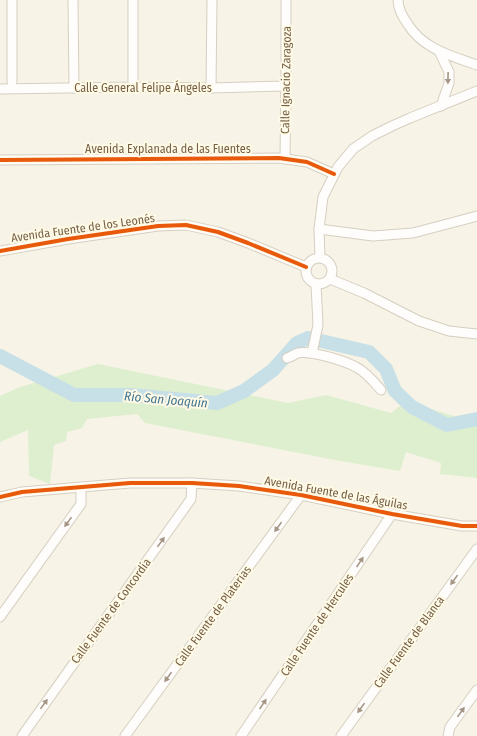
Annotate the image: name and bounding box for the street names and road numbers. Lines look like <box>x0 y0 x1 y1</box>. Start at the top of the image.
street label: Calle Ignacio Zaragoza <box>278 26 294 134</box>
street label: Calle General Felipe Ángeles <box>74 80 212 95</box>
street label: Avenida Explanada de las Fuentes <box>85 142 251 156</box>
street label: Avenida Fuente de los Leonés <box>10 211 156 245</box>
street label: Avenida Fuente de las Águilas <box>263 473 409 512</box>
street label: Calle Fuente de Concordia <box>68 556 154 666</box>
street label: Calle Fuente de Platerias <box>172 563 254 669</box>
street label: Calle Fuente de Hercules <box>278 571 356 679</box>
street label: Calle Fuente de Blanca <box>371 593 447 691</box>

